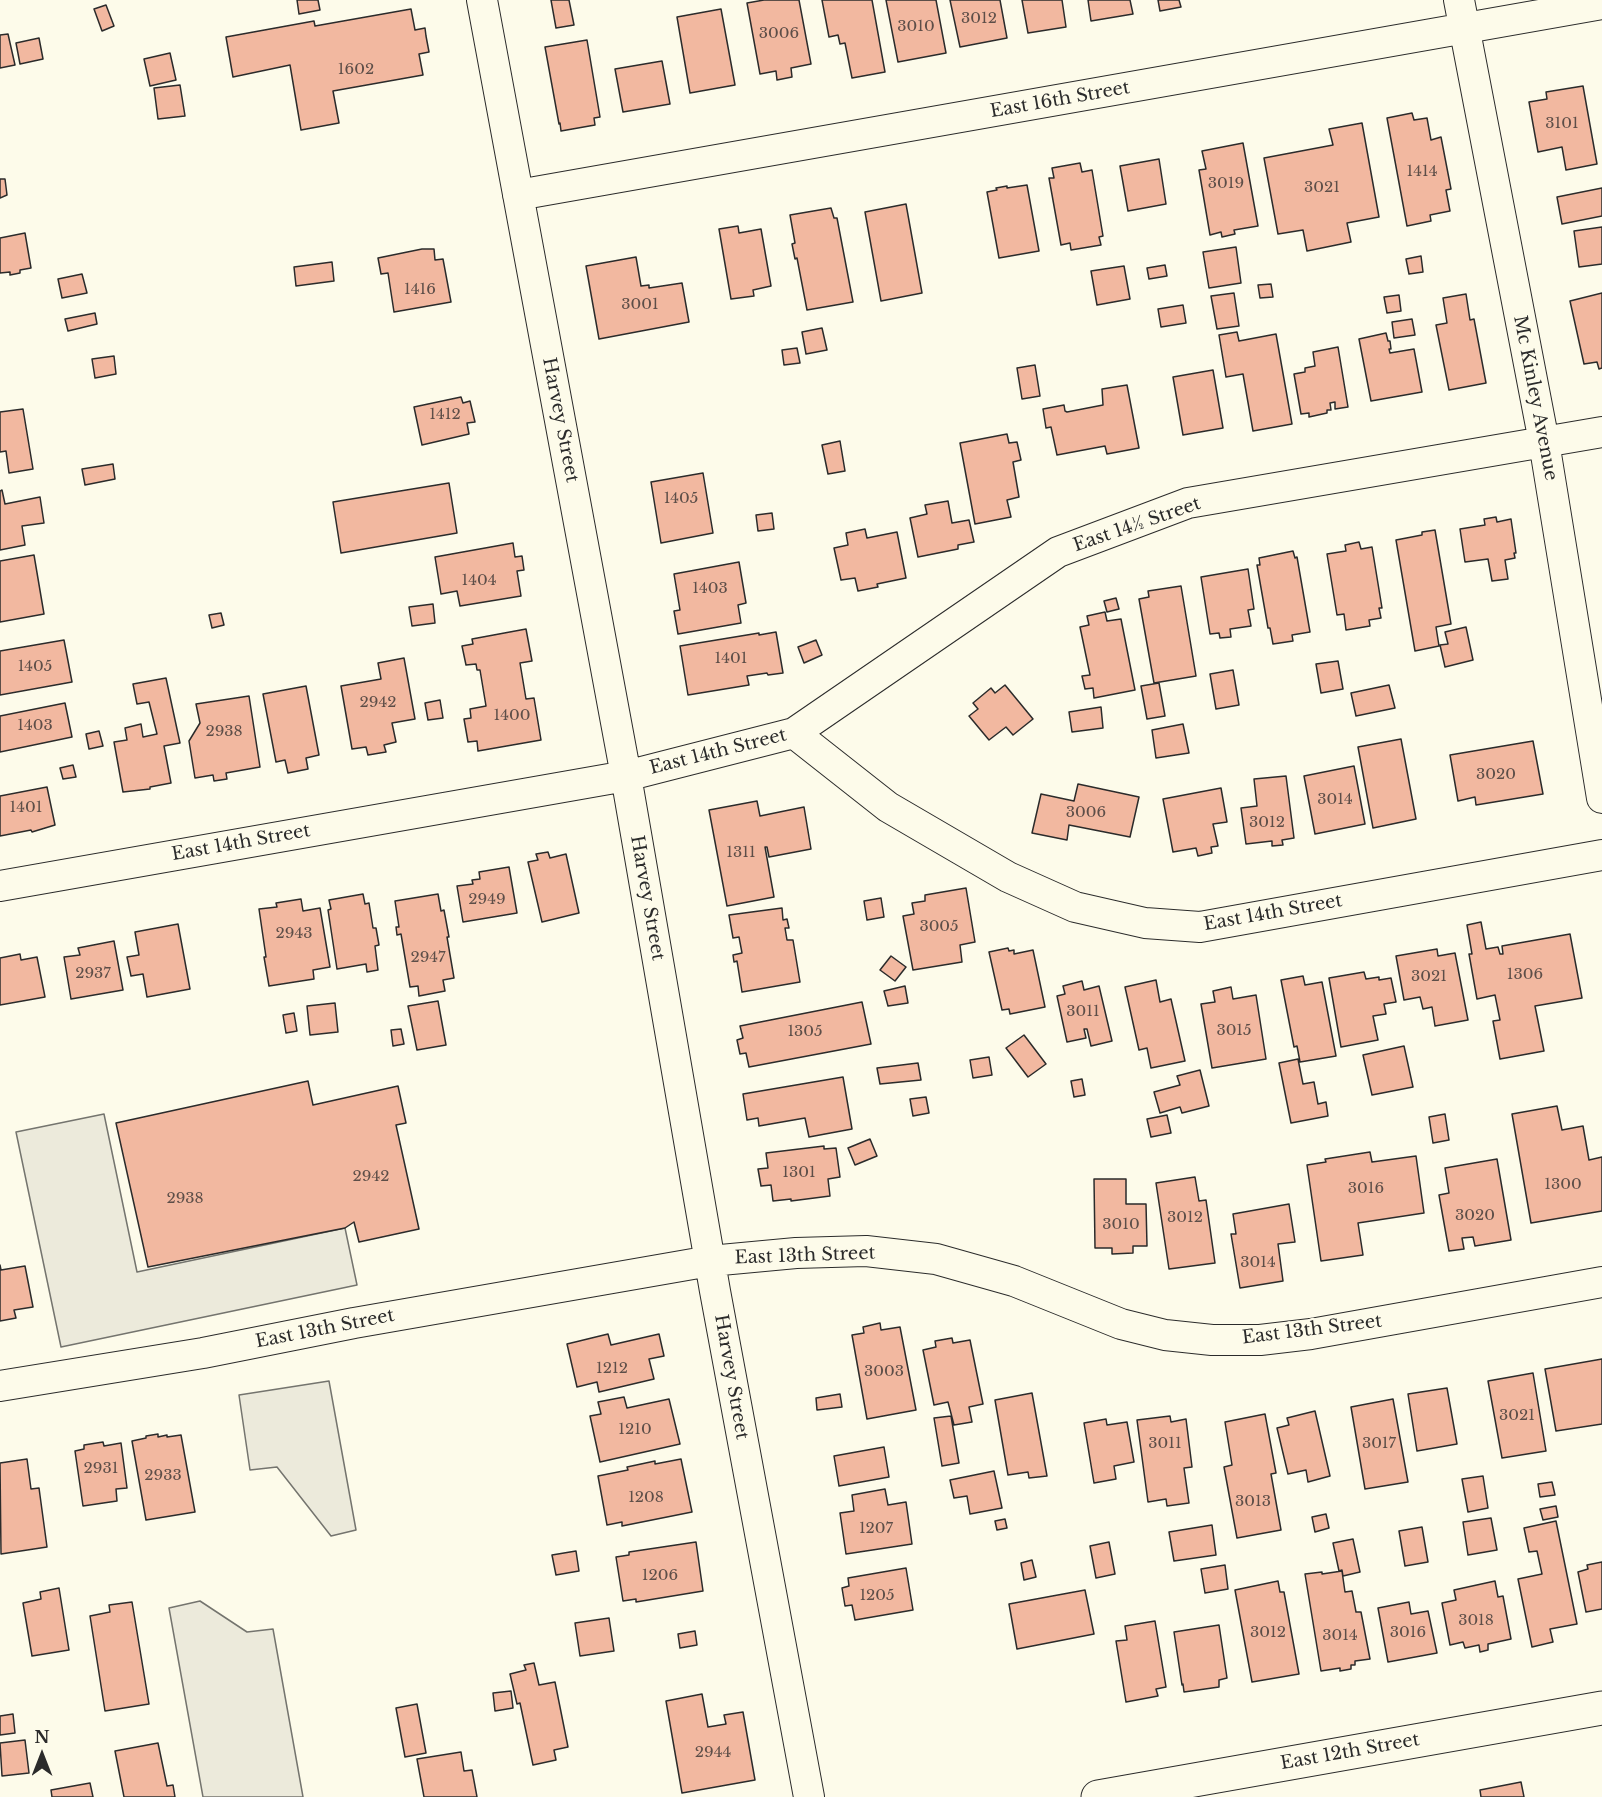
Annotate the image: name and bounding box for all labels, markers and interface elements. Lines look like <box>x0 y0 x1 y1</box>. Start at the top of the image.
house number: 3012 <box>961 10 997 28</box>
house number: 3010 <box>897 18 935 36</box>
house number: 3006 <box>759 25 799 43</box>
house number: 1602 <box>338 61 374 79</box>
street label: East 16th Street <box>989 77 1131 123</box>
house number: 3101 <box>1545 115 1579 133</box>
house number: 1414 <box>1407 163 1437 181</box>
house number: 3019 <box>1208 175 1244 193</box>
house number: 3021 <box>1304 179 1340 197</box>
house number: 1416 <box>404 281 436 299</box>
house number: 3001 <box>621 296 659 314</box>
street label: Mc Kinley Avenue <box>1508 314 1562 482</box>
street label: Harvey Street <box>537 356 583 484</box>
house number: 1412 <box>429 406 461 424</box>
house number: 1405 <box>664 490 698 508</box>
street label: East 14½ Street <box>1071 493 1203 557</box>
house number: 1404 <box>462 572 496 590</box>
house number: 1403 <box>692 580 728 598</box>
house number: 1401 <box>715 650 747 668</box>
house number: 1405 <box>18 658 52 676</box>
house number: 2942 <box>360 694 396 712</box>
house number: 1400 <box>494 707 530 725</box>
house number: 1403 <box>17 717 53 735</box>
house number: 2938 <box>205 723 243 741</box>
street label: East 14th Street <box>647 725 789 779</box>
house number: 3020 <box>1476 766 1516 784</box>
house number: 3014 <box>1317 791 1353 809</box>
house number: 1401 <box>10 799 42 817</box>
house number: 3006 <box>1066 804 1106 822</box>
house number: 3012 <box>1249 814 1285 832</box>
street label: East 14th Street <box>170 820 312 866</box>
street label: Harvey Street <box>625 834 669 962</box>
house number: 1311 <box>726 844 756 862</box>
street label: East 14th Street <box>1202 890 1344 936</box>
house number: 2949 <box>468 891 506 909</box>
house number: 3005 <box>919 918 959 936</box>
house number: 2943 <box>276 925 312 943</box>
house number: 2947 <box>410 949 446 967</box>
house number: 2937 <box>75 965 111 983</box>
house number: 1306 <box>1507 966 1543 984</box>
house number: 3021 <box>1411 968 1447 986</box>
house number: 3011 <box>1066 1003 1100 1021</box>
house number: 3015 <box>1216 1022 1252 1040</box>
house number: 1305 <box>787 1023 823 1041</box>
house number: 1301 <box>782 1164 816 1182</box>
house number: 2942 <box>353 1168 389 1186</box>
house number: 1300 <box>1544 1176 1582 1194</box>
house number: 3016 <box>1348 1180 1384 1198</box>
house number: 2938 <box>166 1190 204 1208</box>
house number: 3020 <box>1455 1207 1495 1225</box>
house number: 3012 <box>1167 1209 1203 1227</box>
house number: 3010 <box>1102 1216 1140 1234</box>
street label: East 13th Street <box>734 1243 876 1269</box>
house number: 3014 <box>1240 1254 1276 1272</box>
street label: East 13th Street <box>254 1305 396 1353</box>
street label: East 13th Street <box>1241 1311 1383 1349</box>
street label: Harvey Street <box>709 1313 753 1441</box>
house number: 1212 <box>596 1360 628 1378</box>
house number: 3003 <box>864 1363 904 1381</box>
house number: 3021 <box>1499 1407 1535 1425</box>
house number: 1210 <box>618 1421 652 1439</box>
house number: 3011 <box>1148 1435 1182 1453</box>
house number: 3017 <box>1362 1435 1396 1453</box>
house number: 2931 <box>84 1460 118 1478</box>
house number: 2933 <box>144 1467 182 1485</box>
house number: 1208 <box>628 1489 664 1507</box>
house number: 3013 <box>1235 1493 1271 1511</box>
house number: 1207 <box>859 1520 893 1538</box>
house number: 1206 <box>642 1567 678 1585</box>
house number: 1205 <box>859 1587 895 1605</box>
house number: 3018 <box>1458 1612 1494 1630</box>
house number: 3012 <box>1250 1624 1286 1642</box>
house number: 3016 <box>1390 1624 1426 1642</box>
house number: 3014 <box>1322 1627 1358 1645</box>
north arrow <box>12 1725 72 1785</box>
text: N <box>34 1727 50 1747</box>
street label: East 12th Street <box>1279 1729 1421 1775</box>
house number: 2944 <box>695 1744 731 1762</box>

